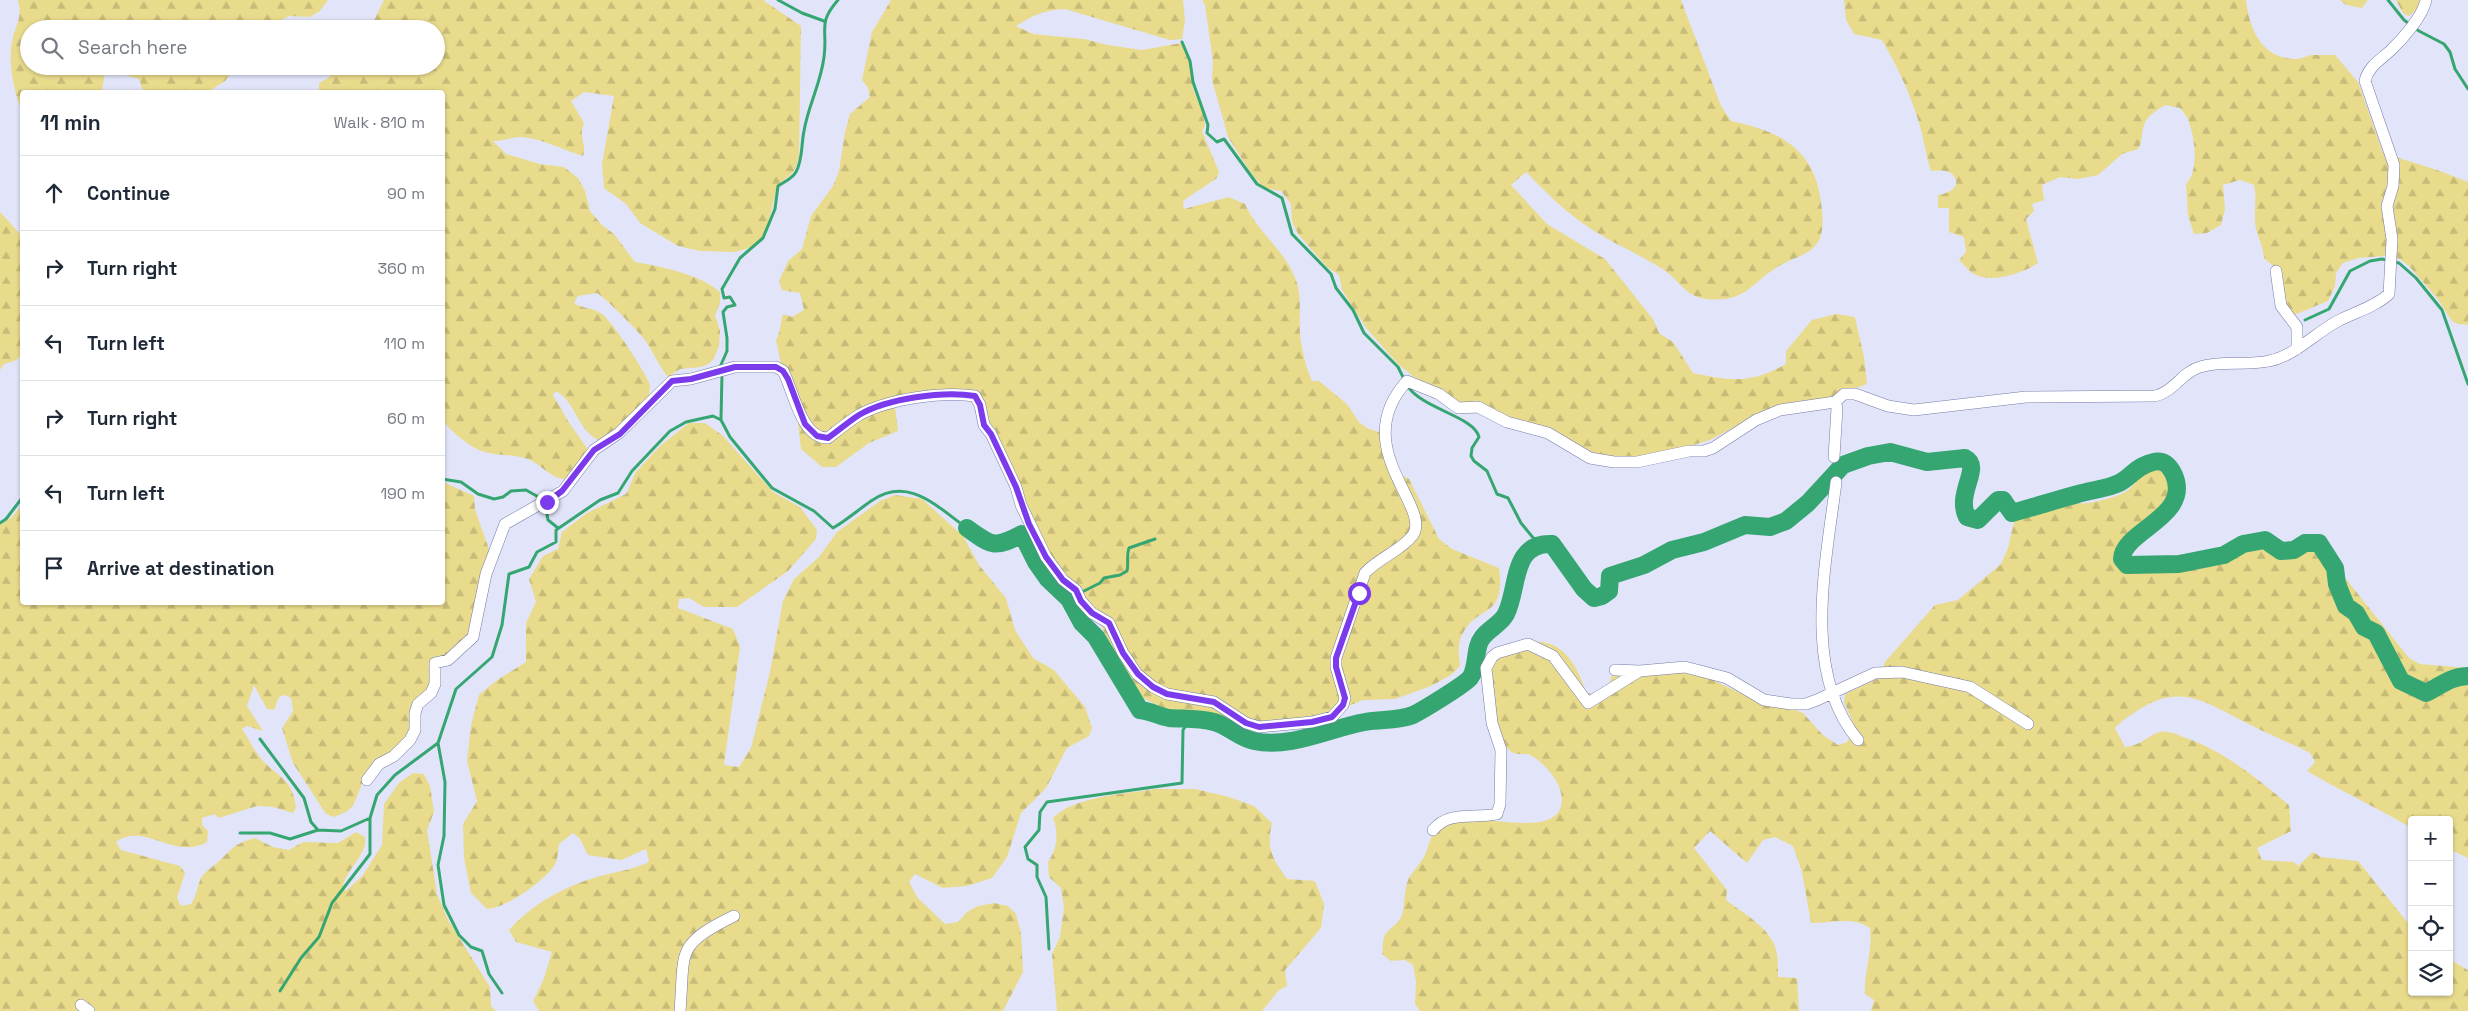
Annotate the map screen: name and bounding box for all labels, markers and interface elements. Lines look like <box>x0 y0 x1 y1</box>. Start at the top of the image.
search box <box>20 20 445 75</box>
icon: search <box>38 34 66 62</box>
text: Search here <box>78 35 188 60</box>
text: 11 min <box>40 109 101 136</box>
text: Walk · 810 m <box>333 112 425 133</box>
icon: ahead <box>40 179 68 207</box>
text: Continue <box>87 181 170 206</box>
text: 90 m <box>387 183 425 204</box>
icon: right <box>40 254 68 282</box>
text: Turn right <box>87 256 177 281</box>
text: 360 m <box>377 258 425 279</box>
icon: left <box>40 329 68 357</box>
text: Turn left <box>87 331 165 356</box>
text: 110 m <box>383 333 425 354</box>
icon: right <box>40 404 68 432</box>
text: Turn right <box>87 406 177 431</box>
text: 60 m <box>387 408 425 429</box>
icon: left <box>40 479 68 507</box>
text: Turn left <box>87 481 165 506</box>
text: 190 m <box>380 483 425 504</box>
route end <box>536 491 559 514</box>
icon: arrive <box>40 554 68 582</box>
text: Arrive at destination <box>87 556 275 581</box>
route start <box>1348 582 1371 605</box>
map controls <box>2408 816 2453 996</box>
button: + <box>2408 816 2453 861</box>
button: − <box>2408 861 2453 906</box>
button: locate <box>2408 906 2453 951</box>
button: layers <box>2408 951 2453 996</box>

